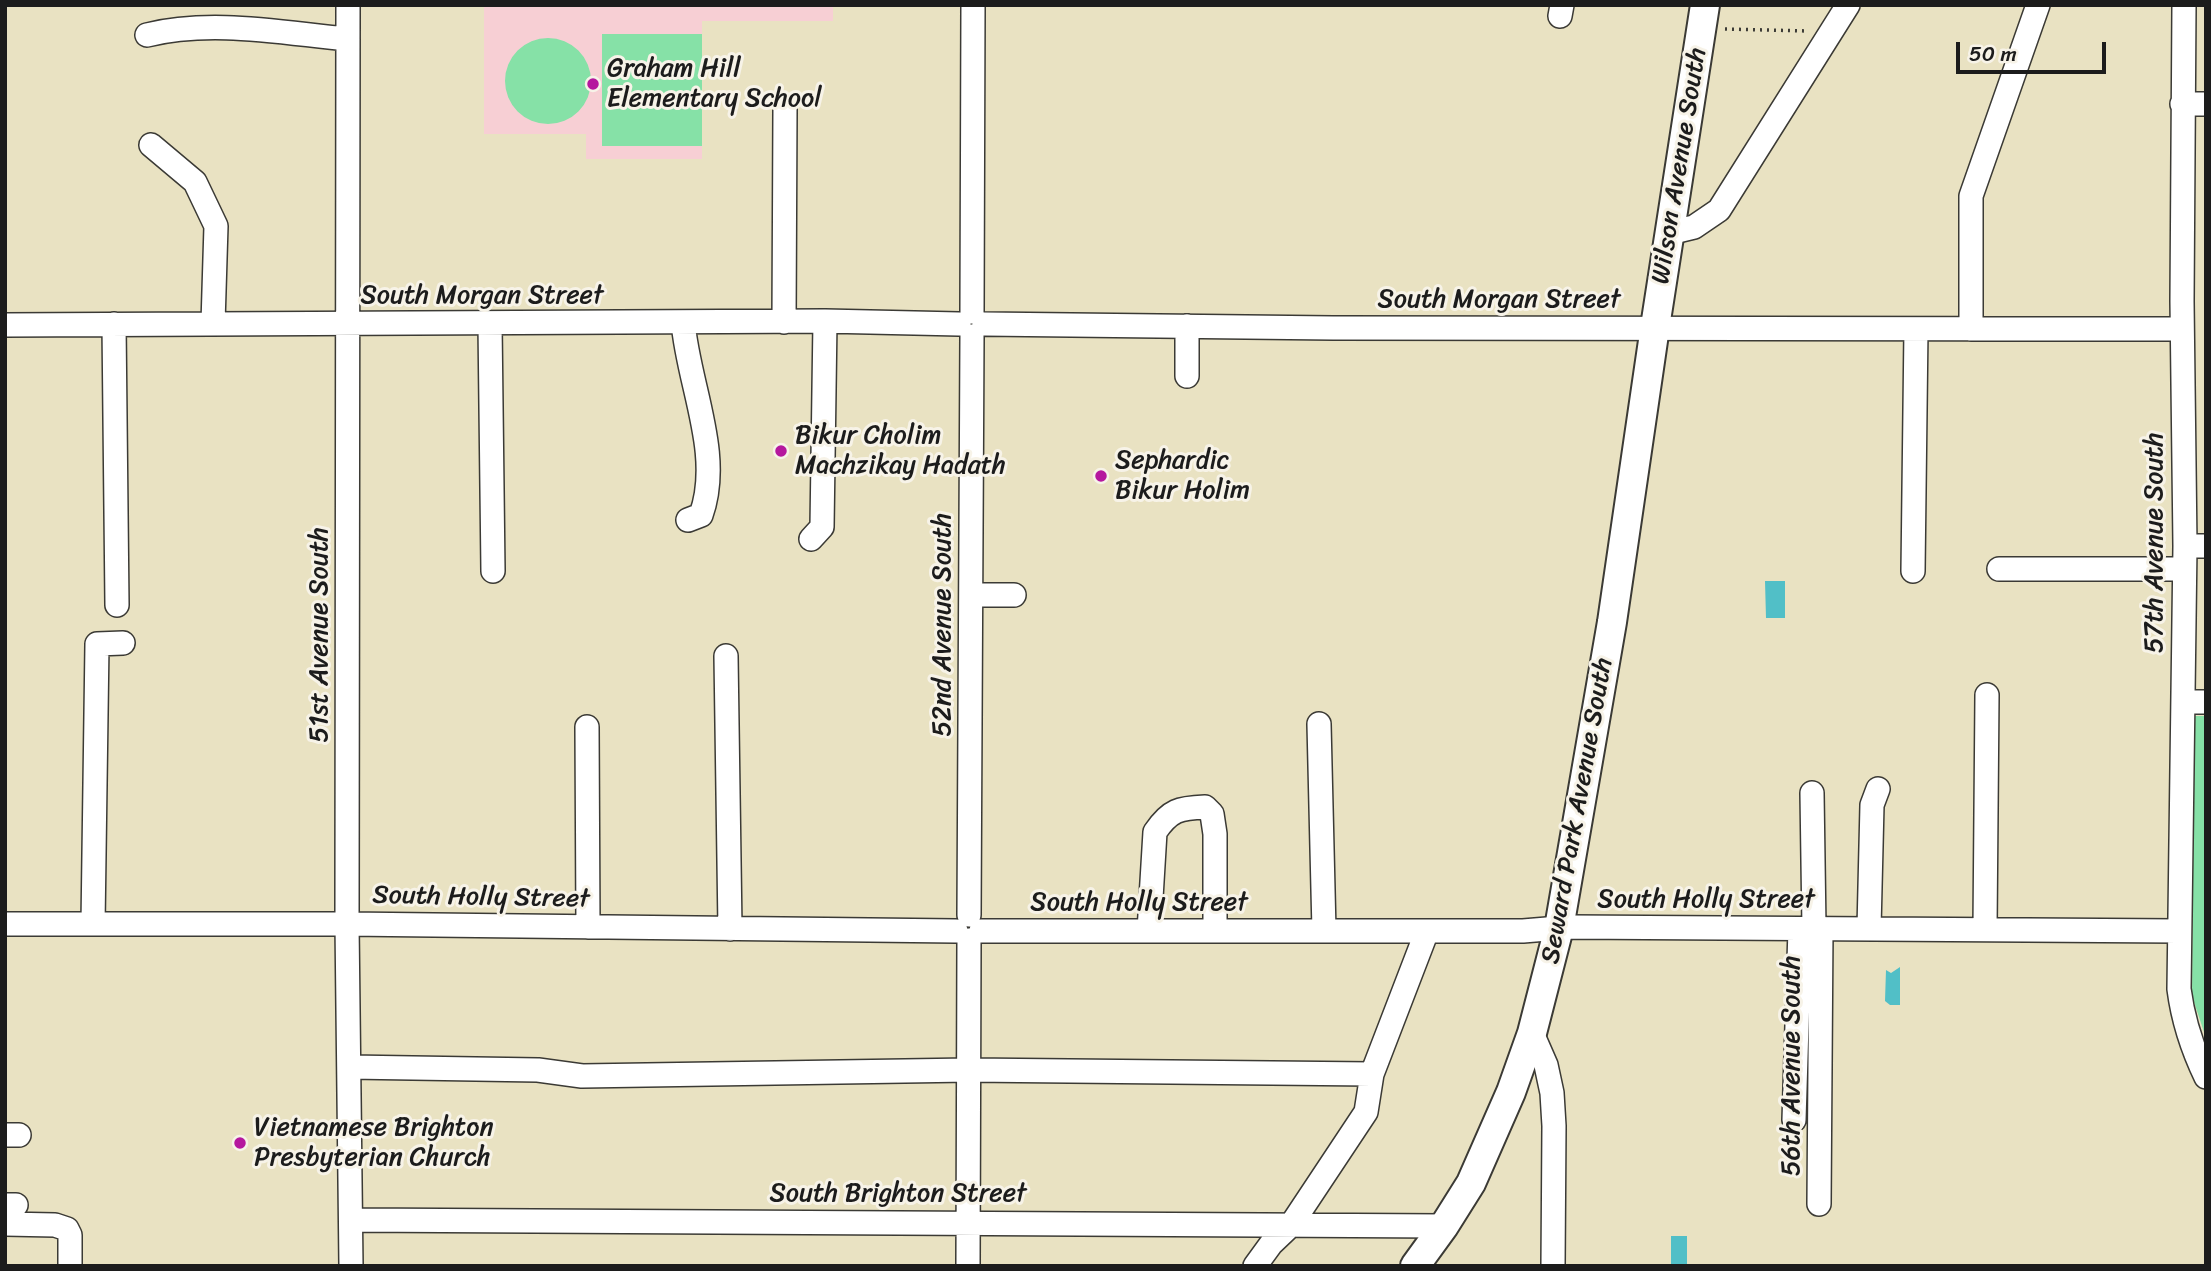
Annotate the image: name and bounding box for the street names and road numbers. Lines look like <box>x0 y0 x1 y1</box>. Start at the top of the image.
street label: Wilson Avenue South <box>1646 46 1714 286</box>
street label: South Morgan Street <box>361 280 603 312</box>
street label: South Morgan Street <box>1378 284 1620 316</box>
street label: 57th Avenue South <box>2139 433 2171 653</box>
street label: 52nd Avenue South <box>927 513 959 737</box>
street label: 51st Avenue South <box>304 527 336 743</box>
street label: Seward Park Avenue South <box>1536 656 1620 966</box>
street label: South Holly Street <box>372 881 590 915</box>
street label: South Holly Street <box>1597 884 1815 916</box>
street label: South Holly Street <box>1030 887 1248 919</box>
street label: 56th Avenue South <box>1776 956 1808 1176</box>
street label: South Brighton Street <box>769 1178 1027 1210</box>

